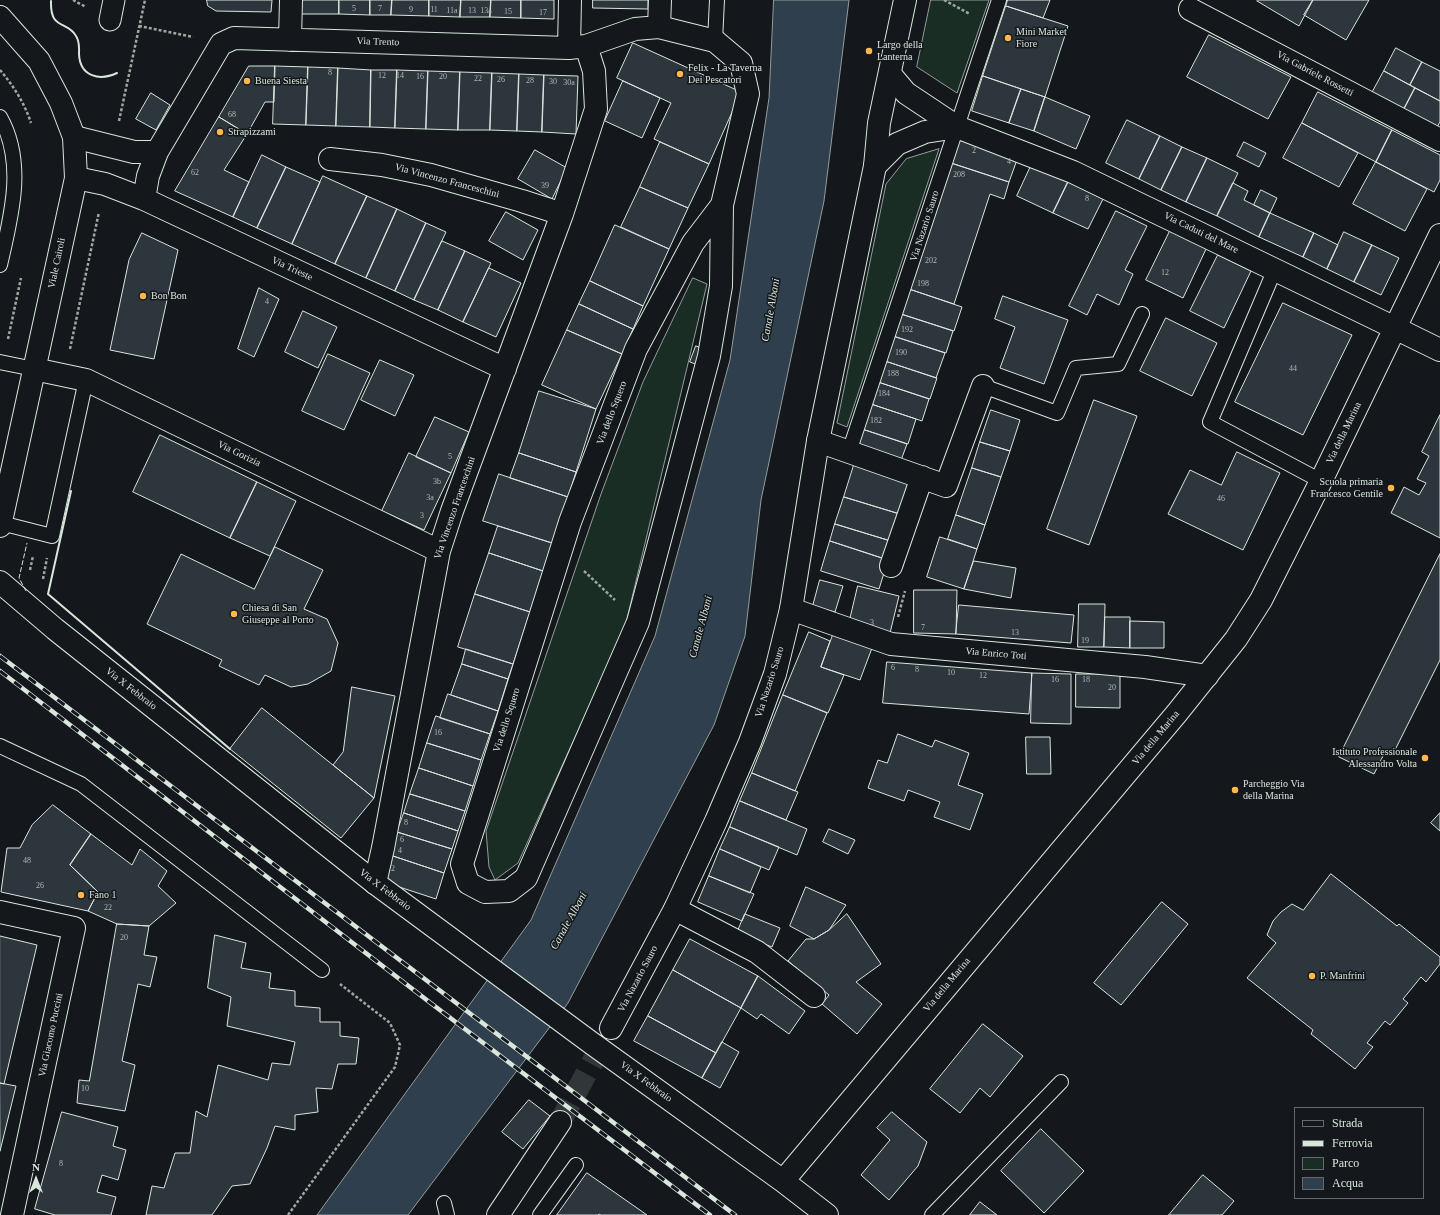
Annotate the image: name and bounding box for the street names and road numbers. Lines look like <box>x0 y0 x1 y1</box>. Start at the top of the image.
street label: Via Trento <box>356 35 400 49</box>
street label: Via Gabriele Rossetti <box>1274 49 1356 99</box>
street label: Via Vincenzo Franceschini <box>393 161 501 201</box>
street label: Via Nazario Sauro <box>908 189 942 263</box>
street label: Via Caduti del Mare <box>1162 210 1240 256</box>
street label: Viale Cairoli <box>46 237 68 289</box>
street label: Via Trieste <box>270 254 314 284</box>
street label: Via dello Squero <box>594 379 630 447</box>
street label: Via della Marina <box>1324 400 1364 466</box>
street label: Via Gorizia <box>216 438 262 470</box>
street label: Via Vincenzo Franceschini <box>432 455 478 561</box>
street label: Via Nazario Sauro <box>753 645 787 719</box>
street label: Via Enrico Toti <box>965 645 1027 663</box>
street label: Via X Febbraio <box>103 665 159 713</box>
street label: Via dello Squero <box>491 686 523 754</box>
street label: Via della Marina <box>1130 708 1182 768</box>
street label: Via X Febbraio <box>357 867 413 913</box>
street label: Via Nazario Sauro <box>615 944 661 1014</box>
street label: Via della Marina <box>921 955 973 1015</box>
street label: Via Giacomo Puccini <box>36 992 66 1078</box>
street label: Via X Febbraio <box>618 1059 674 1105</box>

